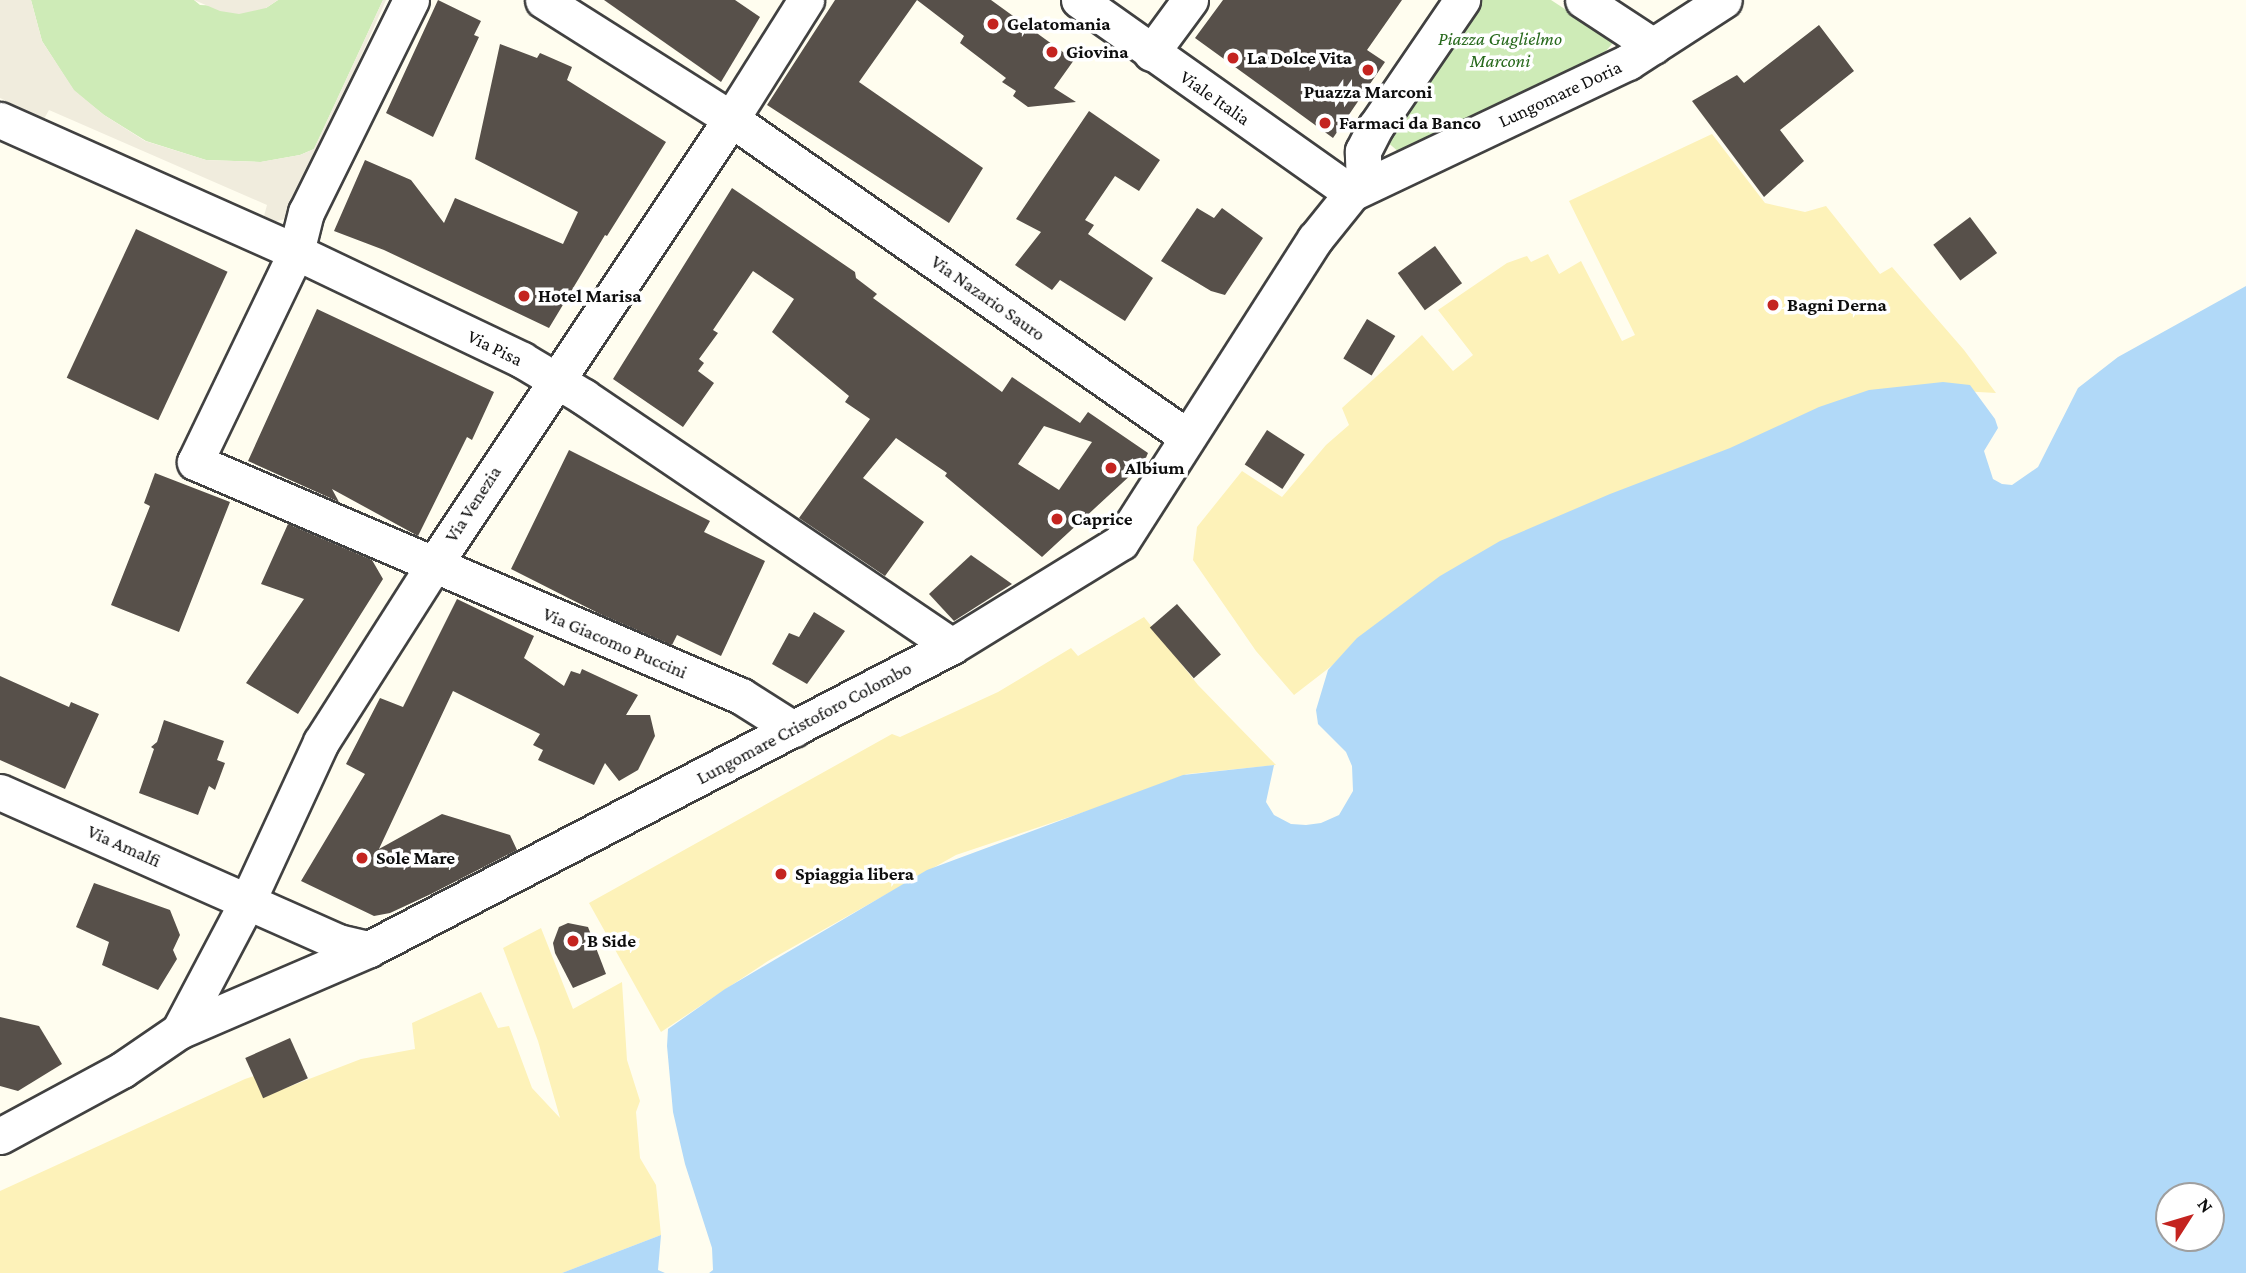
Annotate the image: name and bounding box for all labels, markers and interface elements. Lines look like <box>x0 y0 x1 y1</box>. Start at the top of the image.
place label: Gelatomania <box>1007 13 1110 35</box>
marker: Gelatomania <box>985 16 1001 32</box>
park label: Piazza Guglielmo Marconi <box>1438 28 1562 72</box>
place label: Giovina <box>1066 41 1129 63</box>
marker: Giovina <box>1044 44 1060 60</box>
place label: La Dolce Vita <box>1247 47 1352 69</box>
marker: La Dolce Vita <box>1225 50 1241 66</box>
street label: Lungomare Doria <box>1495 56 1625 132</box>
marker: Puazza Marconi <box>1360 62 1376 78</box>
street label: Viale Italia <box>1175 66 1255 130</box>
place label: Puazza Marconi <box>1304 81 1432 103</box>
place label: Farmaci da Banco <box>1339 112 1481 134</box>
marker: Farmaci da Banco <box>1317 115 1333 131</box>
street label: Via Nazario Sauro <box>927 250 1049 346</box>
place label: Hotel Marisa <box>538 285 641 307</box>
marker: Hotel Marisa <box>516 288 532 304</box>
place label: Bagni Derna <box>1787 294 1887 316</box>
marker: Bagni Derna <box>1765 297 1781 313</box>
street label: Via Pisa <box>464 325 526 371</box>
place label: Albium <box>1125 457 1185 479</box>
marker: Albium <box>1103 460 1119 476</box>
street label: Via Venezia <box>440 461 506 547</box>
place label: Caprice <box>1071 508 1133 530</box>
marker: Caprice <box>1049 511 1065 527</box>
street label: Via Giacomo Puccini <box>539 602 691 684</box>
street label: Lungomare Cristoforo Colombo <box>693 657 915 789</box>
street label: Via Amalfi <box>84 820 164 872</box>
place label: Sole Mare <box>376 847 455 869</box>
marker: Sole Mare <box>354 850 370 866</box>
place label: Spiaggia libera <box>795 863 914 885</box>
marker: Spiaggia libera <box>773 866 789 882</box>
place label: B Side <box>587 930 636 952</box>
marker: B Side <box>565 933 581 949</box>
north arrow <box>2155 1182 2225 1252</box>
text: N <box>2193 1194 2218 1217</box>

